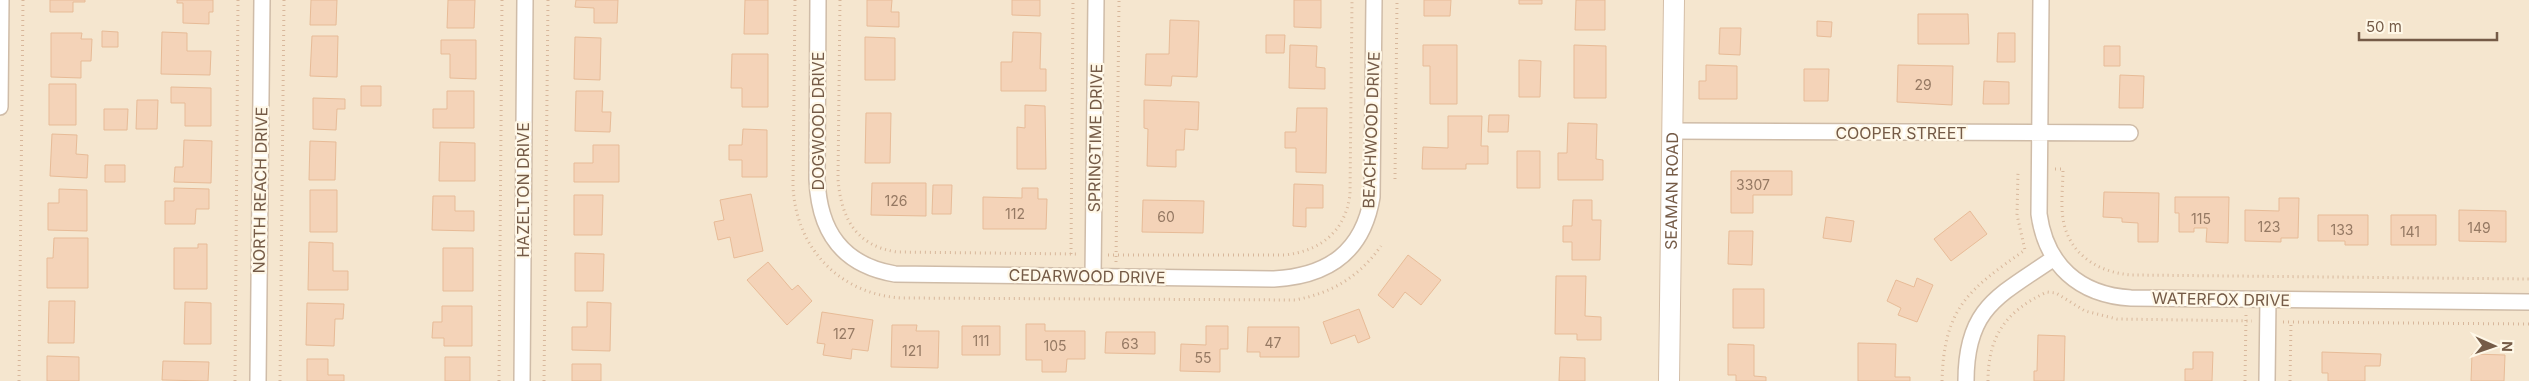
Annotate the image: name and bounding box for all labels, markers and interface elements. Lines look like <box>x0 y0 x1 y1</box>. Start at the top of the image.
scale bar <box>2359 10 2496 42</box>
text: 50 m <box>2366 17 2402 36</box>
street label: BEACHWOOD DRIVE <box>1358 51 1384 209</box>
street label: DOGWOOD DRIVE <box>808 52 828 190</box>
street label: SPRINGTIME DRIVE <box>1084 64 1106 212</box>
house number: 29 <box>1914 76 1932 93</box>
street label: NORTH REACH DRIVE <box>249 107 271 273</box>
street label: HAZELTON DRIVE <box>513 122 533 258</box>
street label: COOPER STREET <box>1835 123 1967 143</box>
street label: SEAMAN ROAD <box>1661 132 1682 250</box>
house number: 3307 <box>1736 176 1770 193</box>
house number: 126 <box>885 192 907 209</box>
house number: 112 <box>1005 205 1025 222</box>
house number: 60 <box>1157 208 1175 225</box>
house number: 115 <box>2191 210 2211 227</box>
house number: 123 <box>2258 218 2280 235</box>
house number: 149 <box>2467 219 2491 236</box>
house number: 133 <box>2331 221 2354 238</box>
house number: 141 <box>2400 223 2420 240</box>
street label: CEDARWOOD DRIVE <box>1008 265 1166 287</box>
street label: WATERFOX DRIVE <box>2152 288 2290 310</box>
north arrow <box>2469 321 2519 371</box>
house number: 127 <box>833 325 855 342</box>
house number: 111 <box>972 332 990 349</box>
house number: 47 <box>1265 334 1282 351</box>
house number: 63 <box>1121 335 1139 352</box>
house number: 105 <box>1043 337 1067 354</box>
text: N <box>2499 341 2516 352</box>
house number: 121 <box>902 342 922 359</box>
house number: 55 <box>1194 349 1212 366</box>

